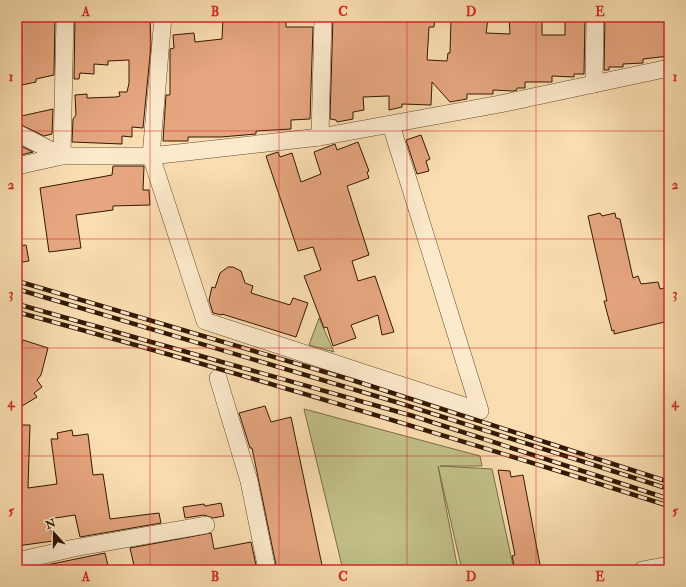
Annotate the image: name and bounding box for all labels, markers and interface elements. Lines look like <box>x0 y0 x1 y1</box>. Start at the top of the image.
text: A <box>81 4 91 20</box>
text: B <box>211 4 219 20</box>
text: C <box>338 4 348 20</box>
text: D <box>466 4 477 20</box>
text: E <box>595 4 605 20</box>
text: 1 <box>9 69 14 85</box>
text: 1 <box>673 69 678 85</box>
text: 2 <box>8 177 15 193</box>
text: 2 <box>672 177 679 193</box>
text: 3 <box>9 286 14 302</box>
text: 3 <box>673 286 678 302</box>
text: 4 <box>6 395 15 411</box>
text: 4 <box>670 395 679 411</box>
text: 5 <box>8 503 14 519</box>
text: 5 <box>672 503 678 519</box>
north arrow <box>34 513 74 553</box>
text: N <box>43 516 59 532</box>
text: A <box>81 569 91 585</box>
text: B <box>211 569 219 585</box>
text: C <box>338 569 348 585</box>
text: D <box>466 569 477 585</box>
text: E <box>595 569 605 585</box>

